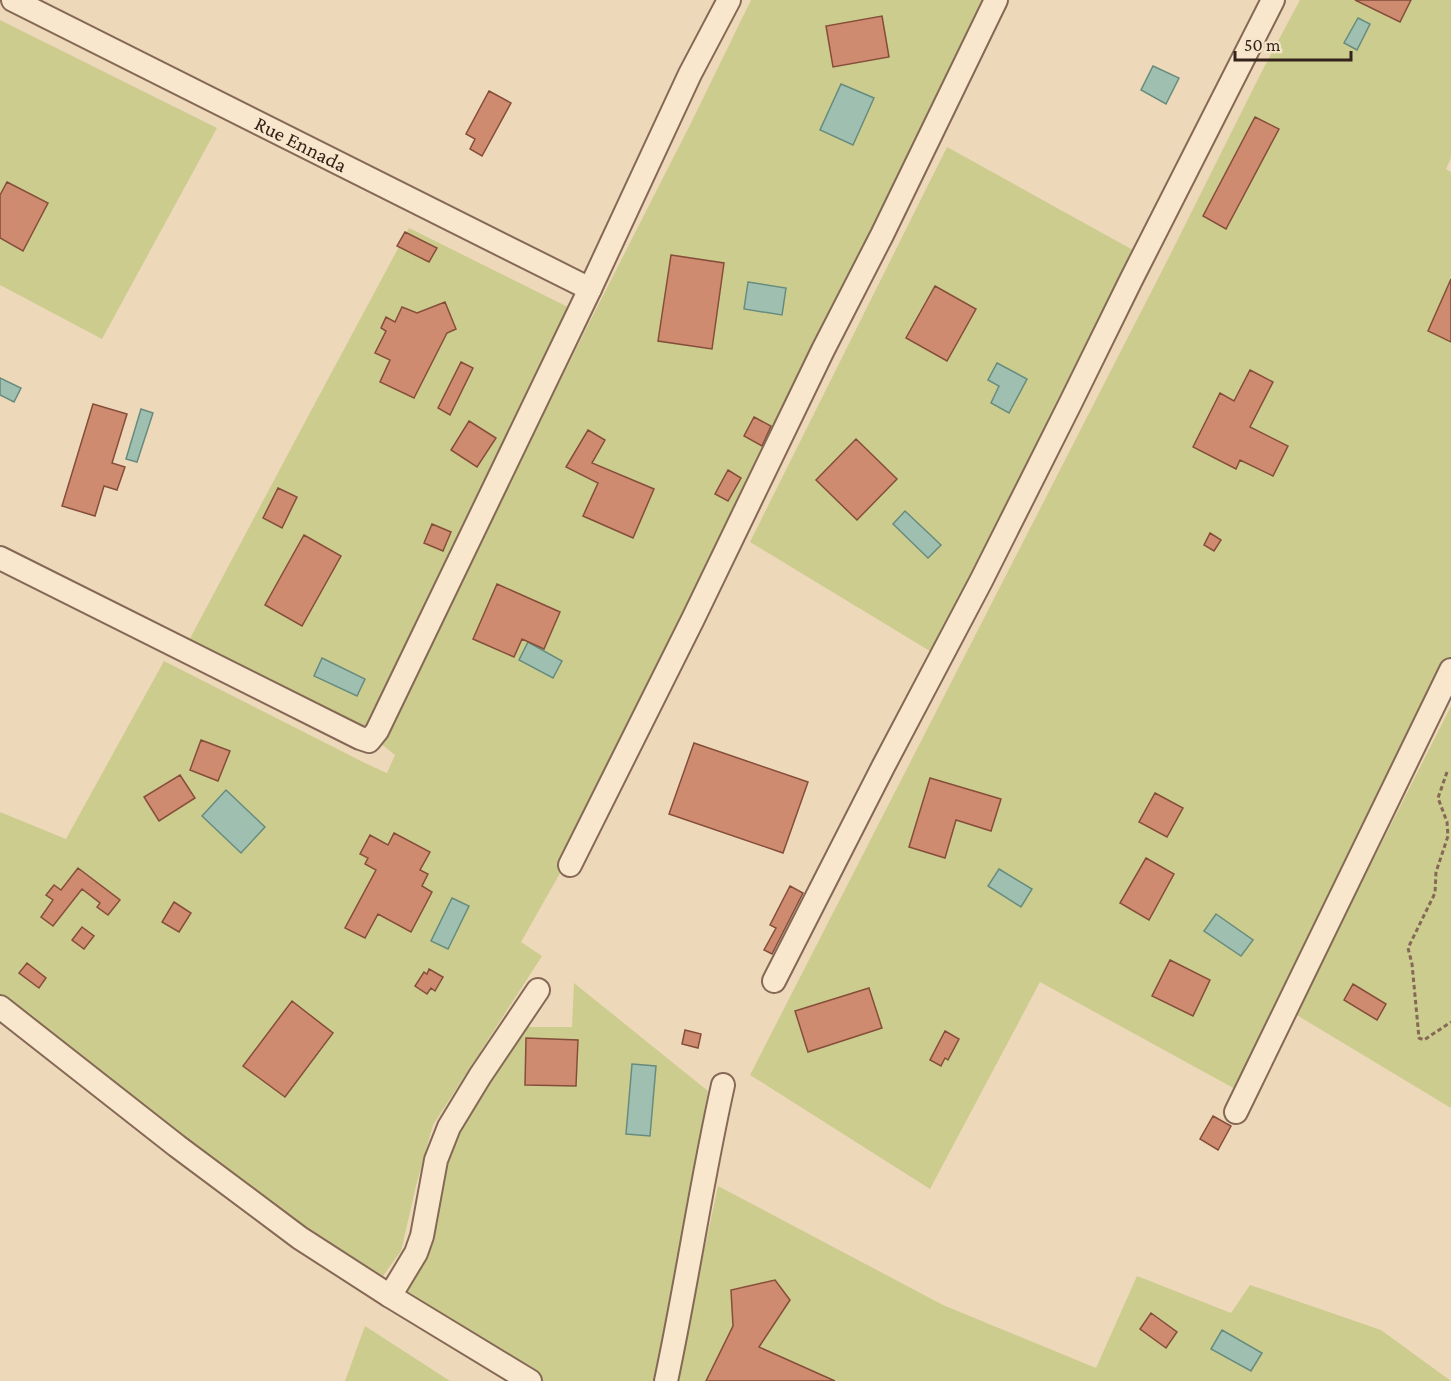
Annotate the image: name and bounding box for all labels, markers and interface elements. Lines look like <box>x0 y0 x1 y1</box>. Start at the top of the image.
scale bar <box>1235 24 1350 62</box>
text: 50 m <box>1244 35 1281 55</box>
street label: Rue Ennada <box>251 111 351 177</box>

